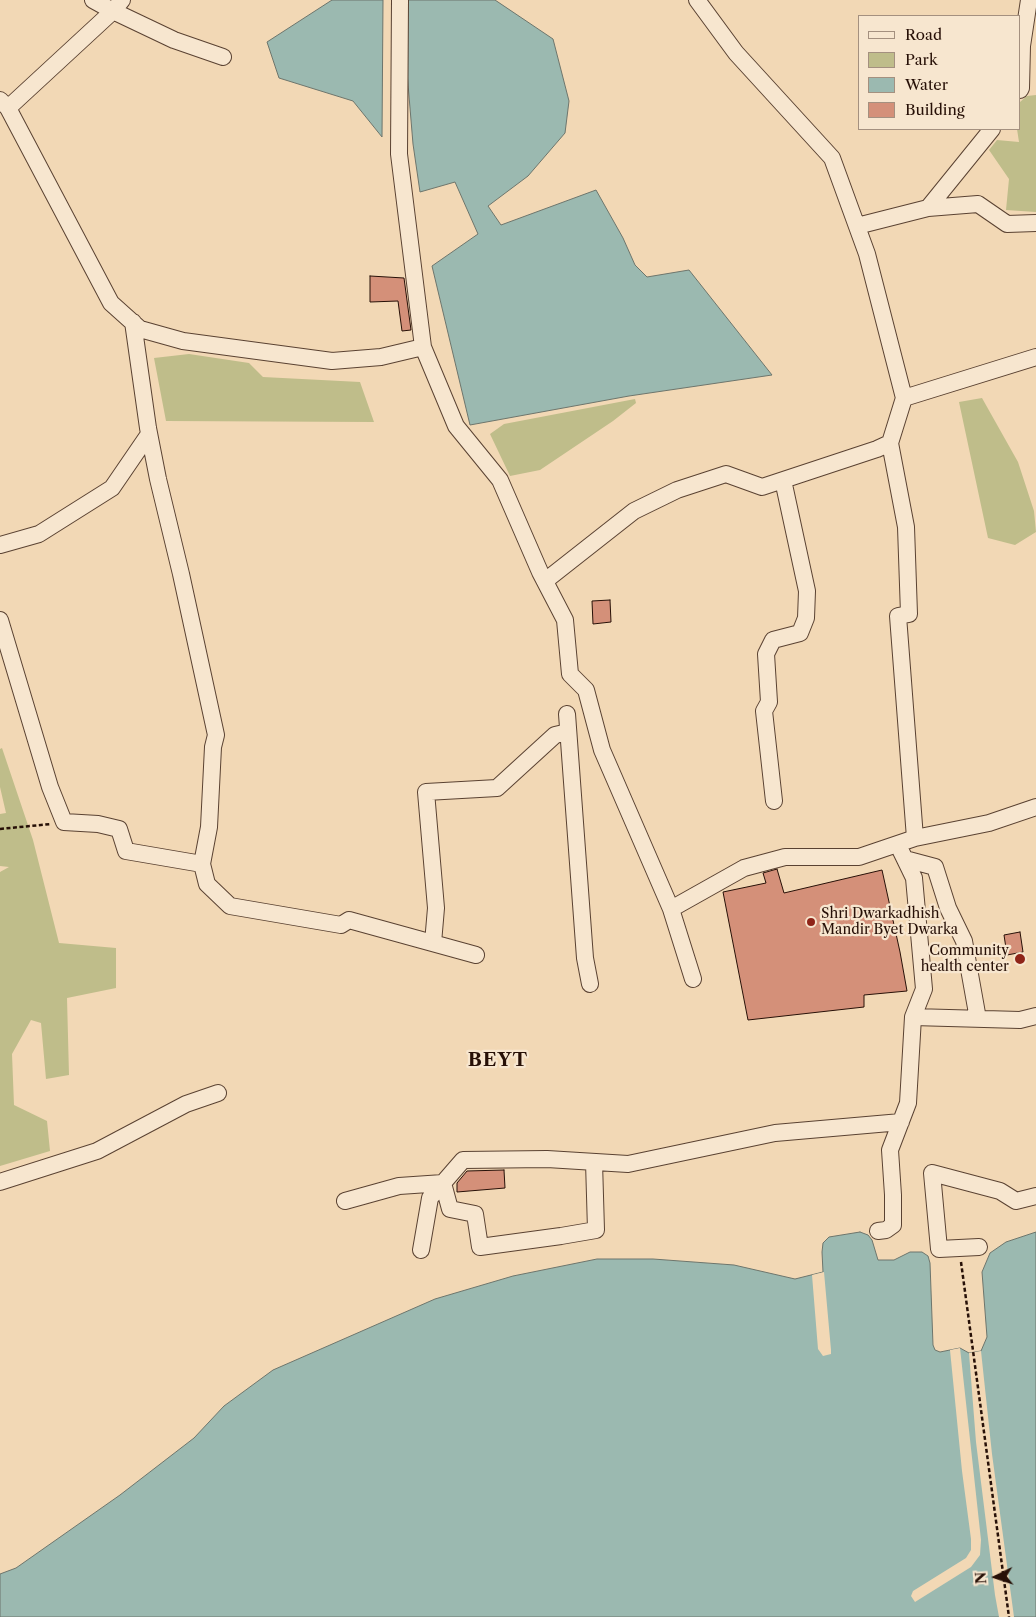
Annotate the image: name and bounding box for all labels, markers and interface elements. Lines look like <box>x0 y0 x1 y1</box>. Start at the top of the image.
legend <box>858 15 1021 130</box>
text: Road <box>905 25 942 44</box>
text: Park <box>905 50 938 69</box>
text: Water <box>905 75 948 94</box>
text: Building <box>905 100 965 119</box>
place label: Shri Dwarkadhish Mandir Byet Dwarka <box>821 906 958 939</box>
marker: Shri Dwarkadhish Mandir Byet Dwarka <box>805 916 817 928</box>
place label: Community health center <box>921 943 1009 976</box>
marker: Community health center <box>1013 952 1027 966</box>
district label: BEYT <box>467 1050 529 1072</box>
north arrow <box>971 1552 1021 1602</box>
text: N <box>972 1571 990 1585</box>

